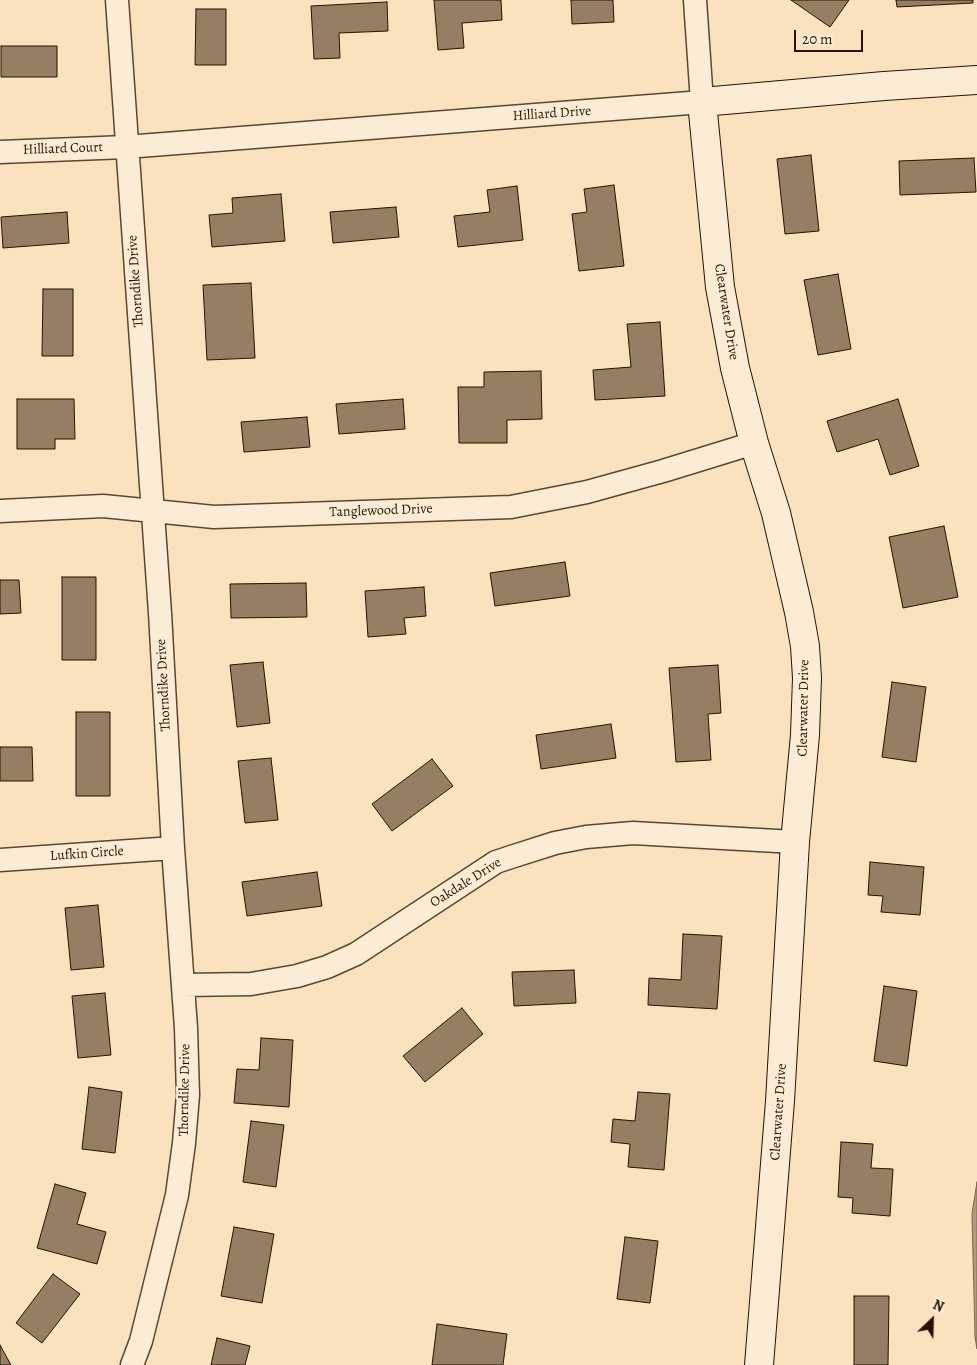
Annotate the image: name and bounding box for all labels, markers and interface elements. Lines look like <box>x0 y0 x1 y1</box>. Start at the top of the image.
scale bar <box>797 20 866 52</box>
text: 20 m <box>802 29 833 49</box>
street label: Hilliard Drive <box>512 103 592 125</box>
street label: Hilliard Court <box>23 139 103 159</box>
street label: Thorndike Drive <box>124 234 148 328</box>
street label: Clearwater Drive <box>710 263 742 361</box>
street label: Tanglewood Drive <box>329 501 433 521</box>
street label: Thorndike Drive <box>153 638 175 732</box>
street label: Clearwater Drive <box>795 659 813 757</box>
street label: Lufkin Circle <box>50 843 124 865</box>
street label: Oakdale Drive <box>427 854 505 912</box>
street label: Thorndike Drive <box>176 1044 194 1136</box>
street label: Clearwater Drive <box>767 1063 791 1161</box>
north arrow <box>907 1295 957 1345</box>
text: N <box>930 1295 947 1317</box>

